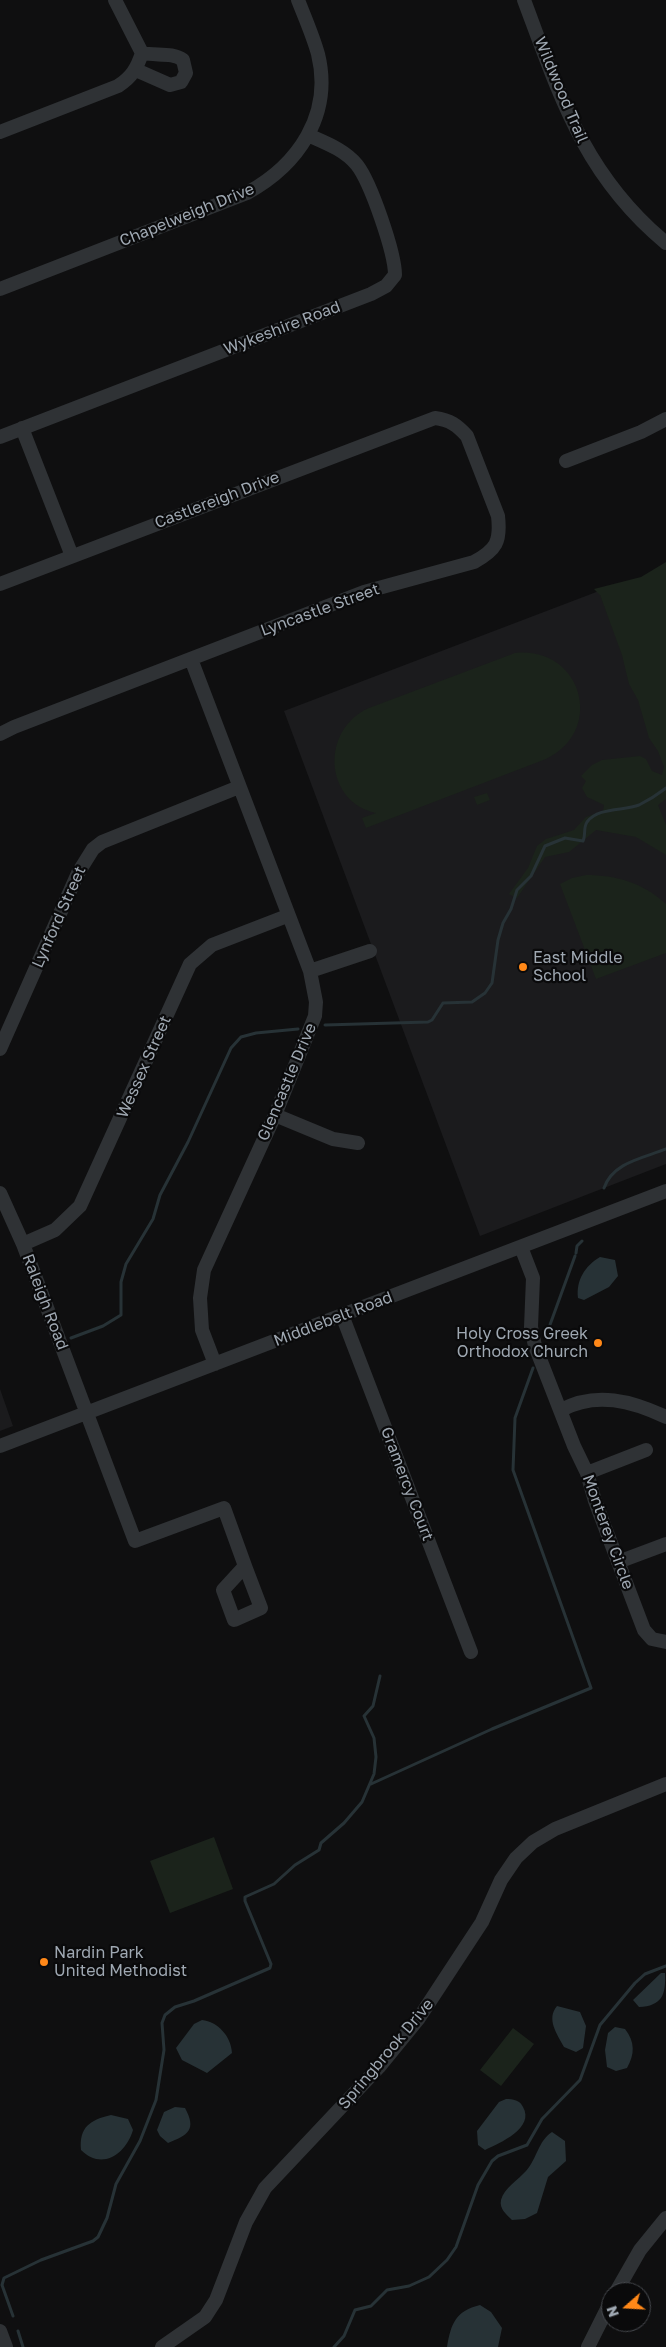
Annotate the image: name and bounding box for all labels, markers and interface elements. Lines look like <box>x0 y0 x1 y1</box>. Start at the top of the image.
street label: Wildwood Trail <box>530 34 592 146</box>
street label: Chapelweigh Drive <box>117 179 257 251</box>
street label: Wykeshire Road <box>221 297 343 359</box>
street label: Castlereigh Drive <box>152 467 282 533</box>
street label: Lyncastle Street <box>258 580 382 640</box>
street label: Lynford Street <box>28 863 90 971</box>
place label: East Middle School <box>533 948 622 986</box>
marker: East Middle School <box>517 961 529 973</box>
street label: Wessex Street <box>113 1013 175 1121</box>
street label: Glencastle Drive <box>254 1020 320 1144</box>
street label: Raleigh Road <box>18 1251 72 1353</box>
street label: Middlebelt Road <box>271 1288 395 1350</box>
place label: Holy Cross Greek Orthodox Church <box>456 1324 588 1362</box>
marker: Holy Cross Greek Orthodox Church <box>592 1337 604 1349</box>
street label: Gramercy Court <box>376 1424 438 1544</box>
street label: Monterey Circle <box>578 1472 638 1592</box>
place label: Nardin Park United Methodist <box>54 1943 187 1981</box>
marker: Nardin Park United Methodist <box>38 1956 50 1968</box>
street label: Springbrook Drive <box>334 1995 438 2113</box>
north arrow <box>601 2282 651 2332</box>
text: N <box>603 2304 622 2320</box>

